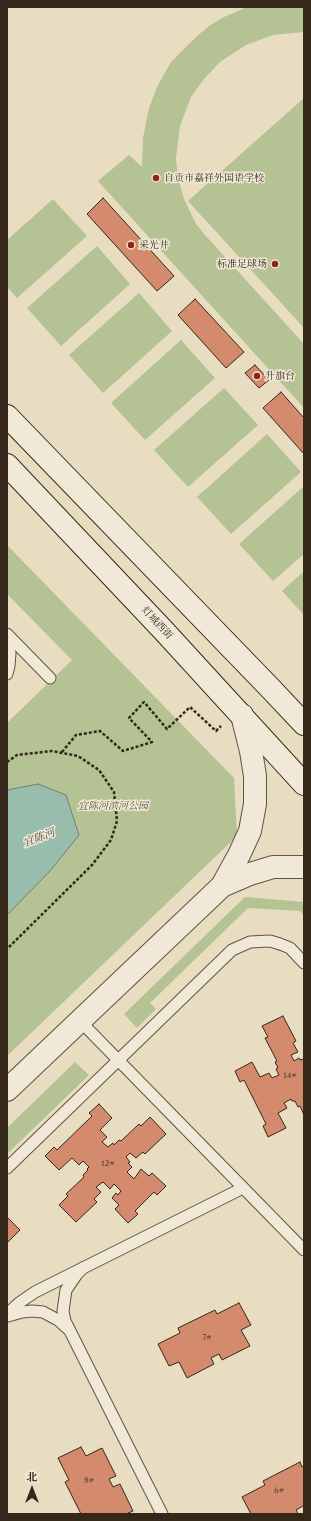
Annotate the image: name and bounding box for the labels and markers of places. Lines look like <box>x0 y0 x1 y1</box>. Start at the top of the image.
place label: 自贡市嘉祥外国语学校 <box>164 172 264 184</box>
marker: 自贡市嘉祥外国语学校 <box>151 173 161 183</box>
place label: 采光井 <box>139 239 169 251</box>
marker: 采光井 <box>126 240 136 250</box>
place label: 标准足球场 <box>217 258 267 270</box>
marker: 标准足球场 <box>270 259 280 269</box>
place label: 升旗台 <box>265 370 295 382</box>
marker: 升旗台 <box>252 371 262 381</box>

